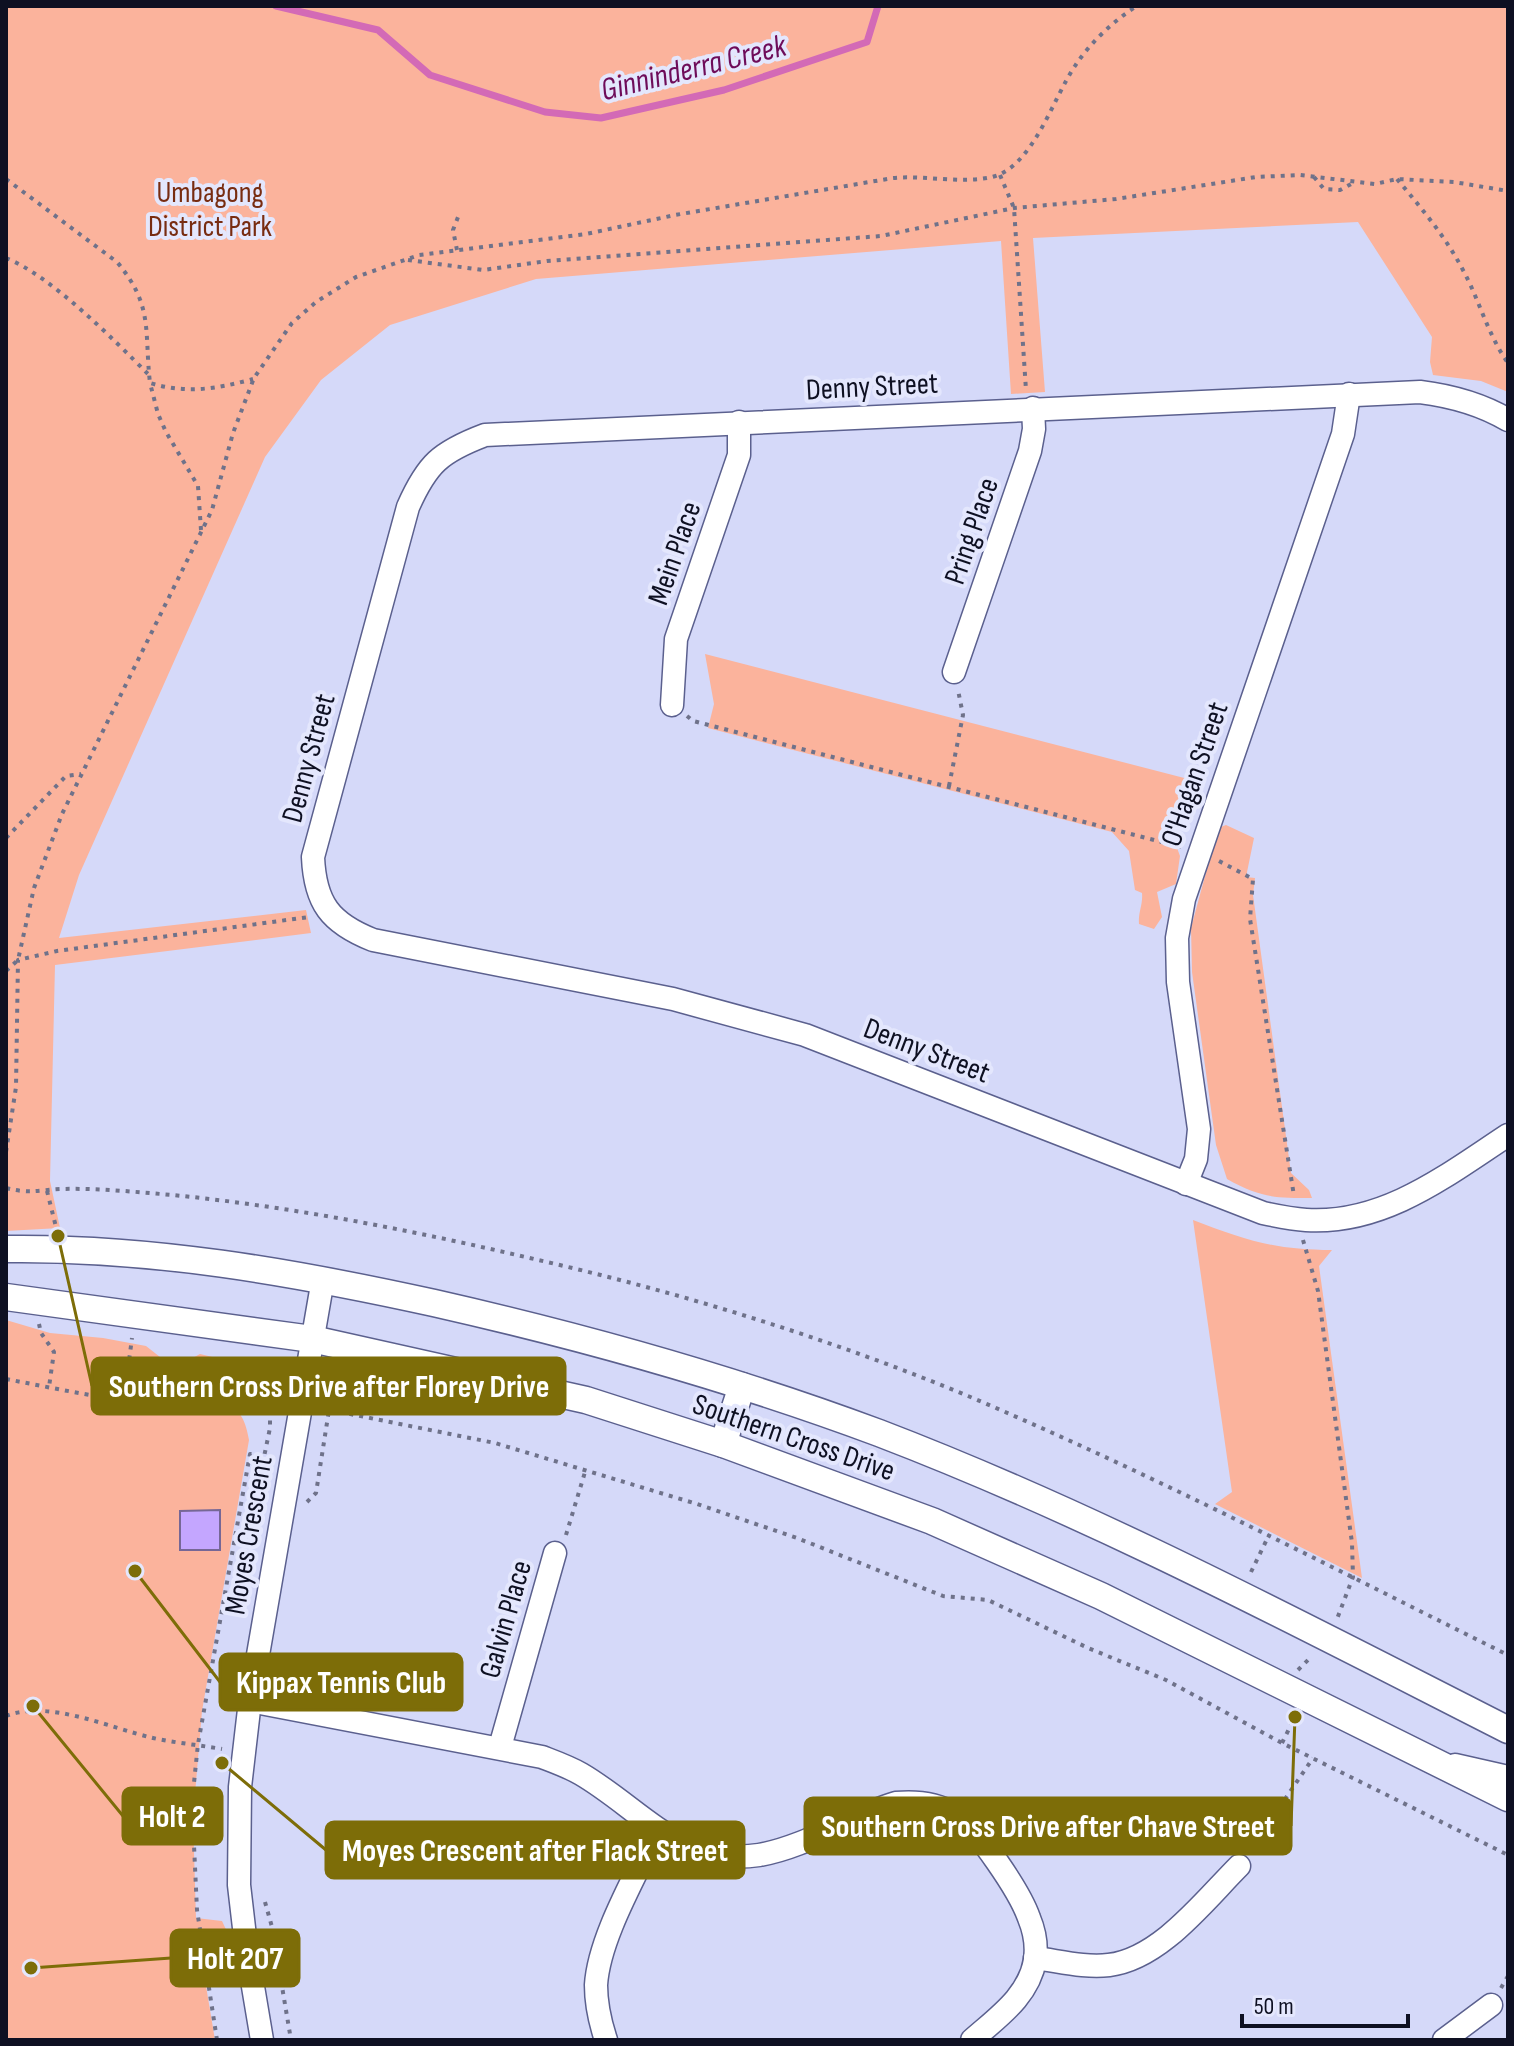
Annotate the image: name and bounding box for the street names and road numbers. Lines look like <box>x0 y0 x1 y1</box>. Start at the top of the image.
street label: Denny Street <box>805 366 939 408</box>
street label: Pring Place <box>937 473 1007 589</box>
street label: Mein Place <box>641 497 709 610</box>
street label: Denny Street <box>274 690 343 827</box>
street label: O'Hagan Street <box>1153 697 1236 851</box>
street label: Denny Street <box>859 1010 995 1091</box>
street label: Southern Cross Drive <box>688 1386 900 1489</box>
street label: Moyes Crescent <box>217 1453 281 1617</box>
street label: Galvin Place <box>472 1556 540 1682</box>

